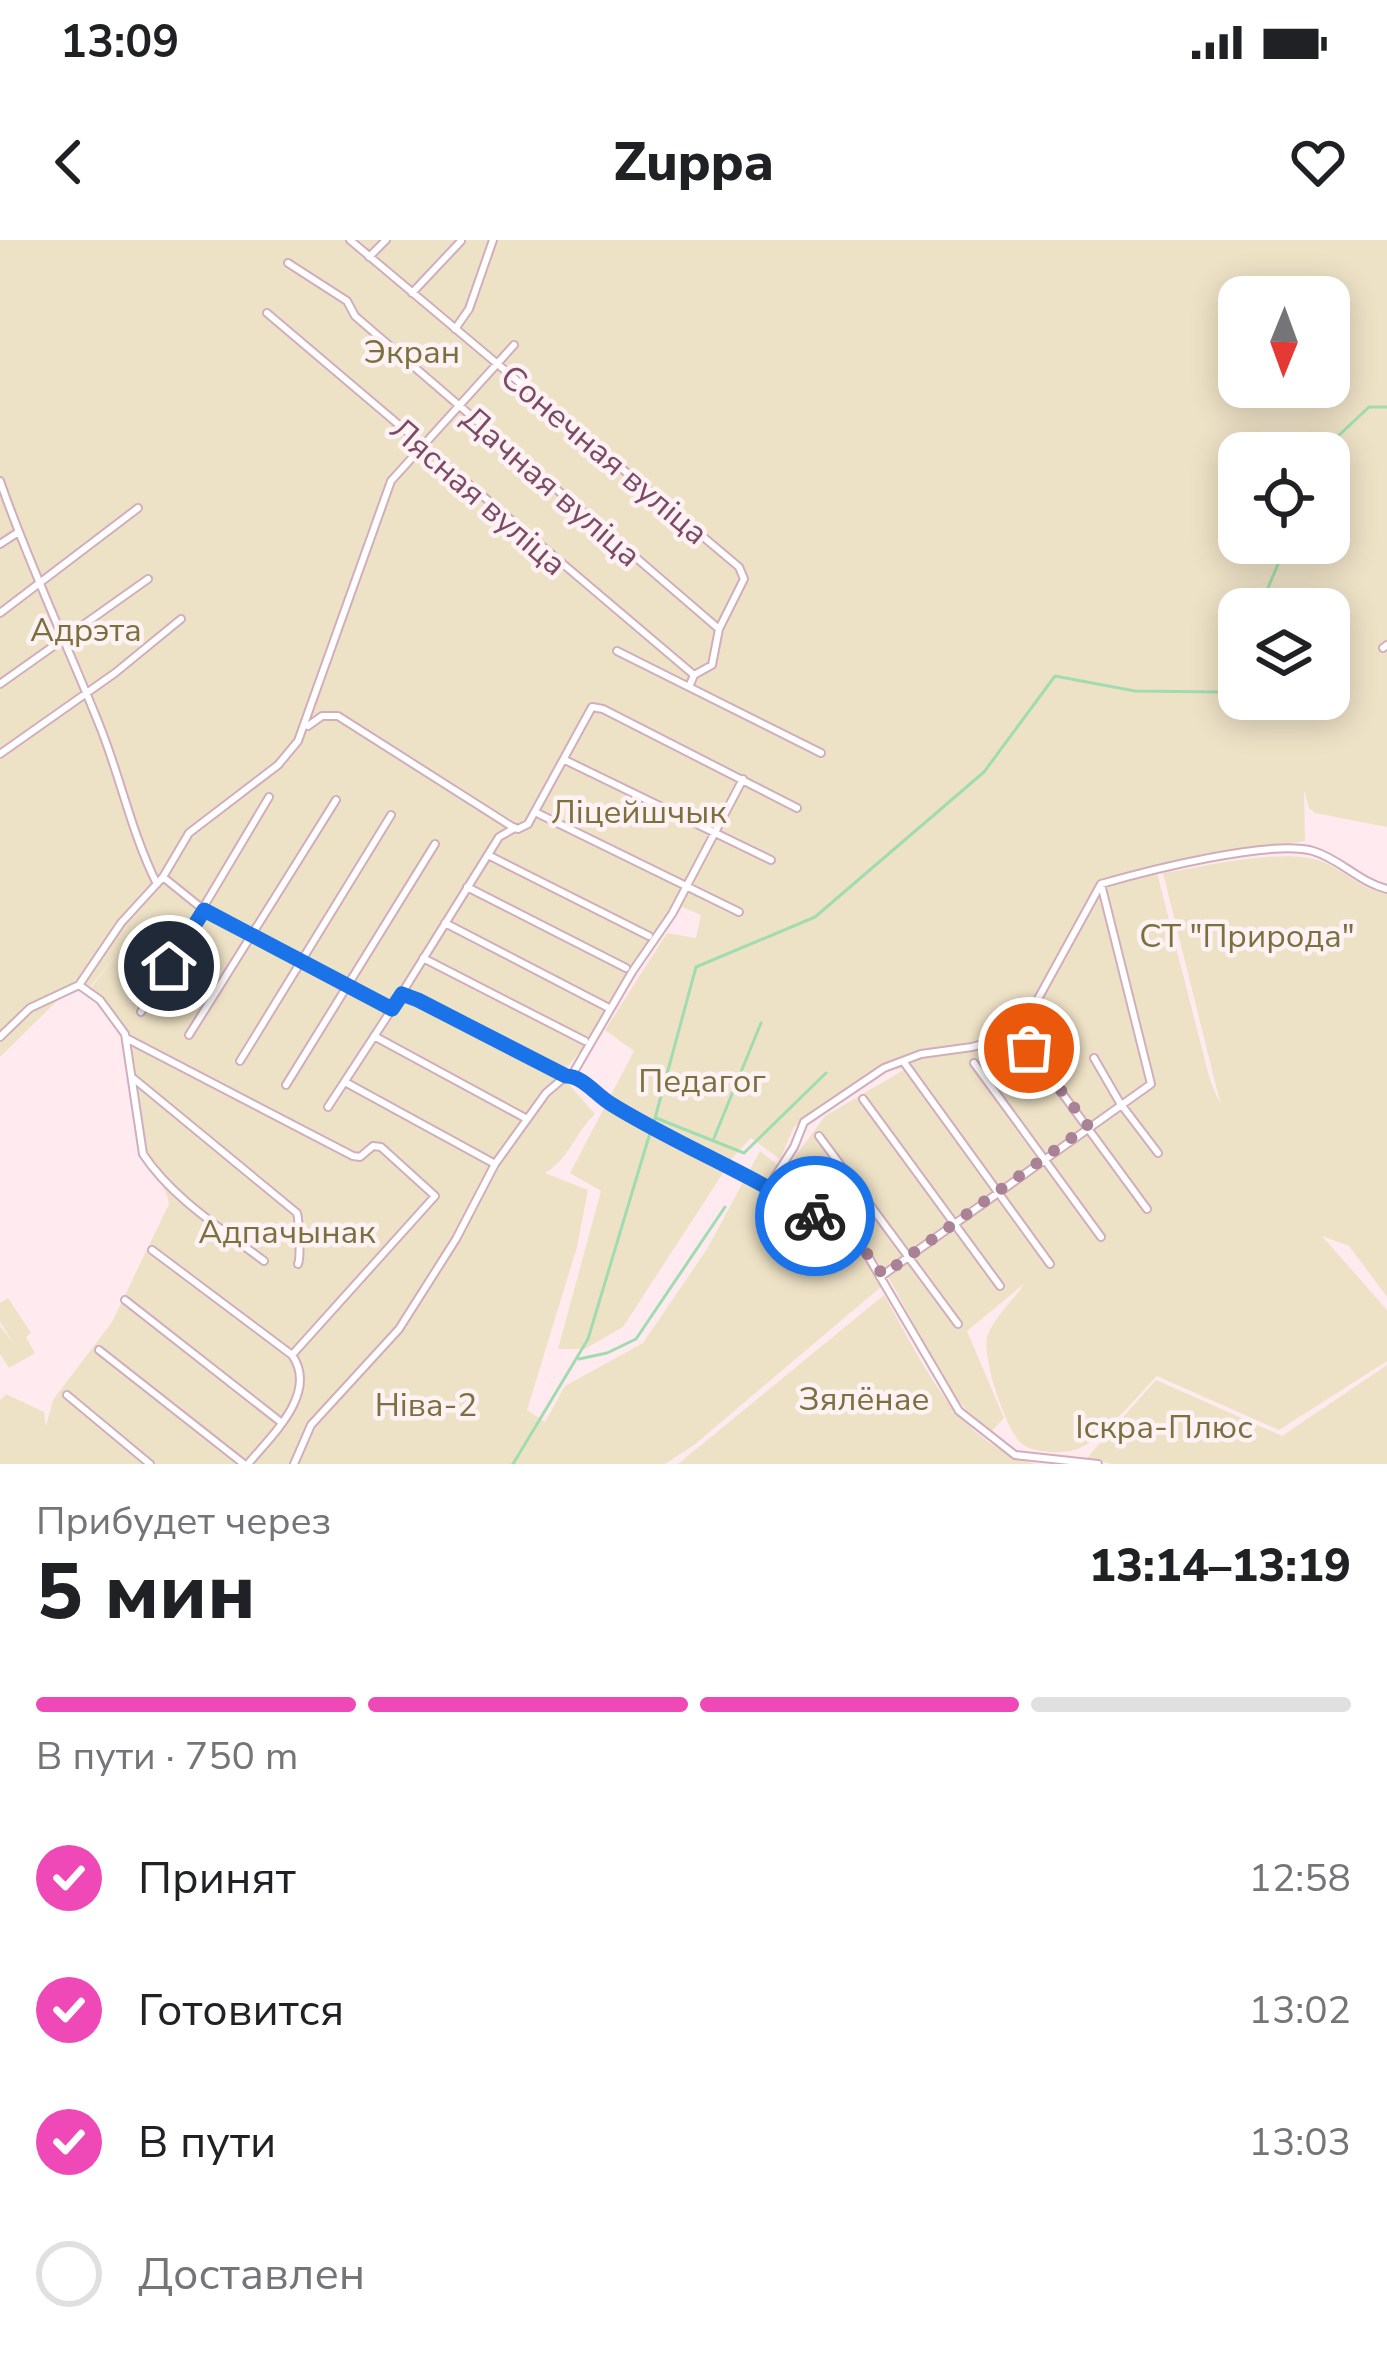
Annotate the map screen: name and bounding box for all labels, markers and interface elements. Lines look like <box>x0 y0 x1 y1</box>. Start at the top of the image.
text: 13:09 <box>60 12 179 73</box>
text: Zuppa <box>613 125 774 199</box>
icon: back <box>36 129 102 195</box>
icon: heart <box>1285 129 1351 195</box>
north arrow <box>1218 276 1350 408</box>
map controls <box>1218 276 1350 720</box>
park label: Экран <box>364 330 460 375</box>
street label: Сонечная вуліца <box>491 355 717 555</box>
street label: Дачная вуліца <box>452 397 650 578</box>
street label: Лясная вуліца <box>380 408 576 586</box>
button: locate <box>1218 432 1350 564</box>
button: layers <box>1218 588 1350 720</box>
park label: Адрэта <box>30 608 142 653</box>
park label: Ліцейшчык <box>551 790 727 835</box>
park label: СТ "Природа" <box>1139 914 1355 959</box>
pin <box>118 915 220 1017</box>
icon: home <box>136 933 202 999</box>
pin <box>978 997 1080 1099</box>
icon: bag <box>996 1015 1062 1081</box>
park label: Педагог <box>638 1059 766 1104</box>
courier <box>755 1156 875 1276</box>
icon: bike <box>782 1183 848 1249</box>
park label: Адпачынак <box>198 1210 376 1255</box>
park label: Зялёнае <box>799 1377 929 1422</box>
park label: Ніва-2 <box>375 1383 477 1428</box>
park label: Іскра-Плюс <box>1075 1405 1253 1450</box>
text: Прибудет через <box>36 1495 331 1548</box>
text: 13:14–13:19 <box>1089 1536 1351 1597</box>
text: 5 мин <box>36 1539 256 1646</box>
text: В пути · 750 m <box>36 1730 298 1783</box>
icon: check <box>36 1845 102 1911</box>
text: Принят <box>138 1848 296 1909</box>
text: 12:58 <box>1249 1852 1351 1905</box>
icon: check <box>36 1977 102 2043</box>
text: Готовится <box>138 1980 344 2041</box>
text: 13:02 <box>1249 1984 1351 2037</box>
icon: check <box>36 2109 102 2175</box>
text: В пути <box>138 2112 276 2173</box>
text: 13:03 <box>1249 2116 1351 2169</box>
text: Доставлен <box>138 2244 365 2305</box>

